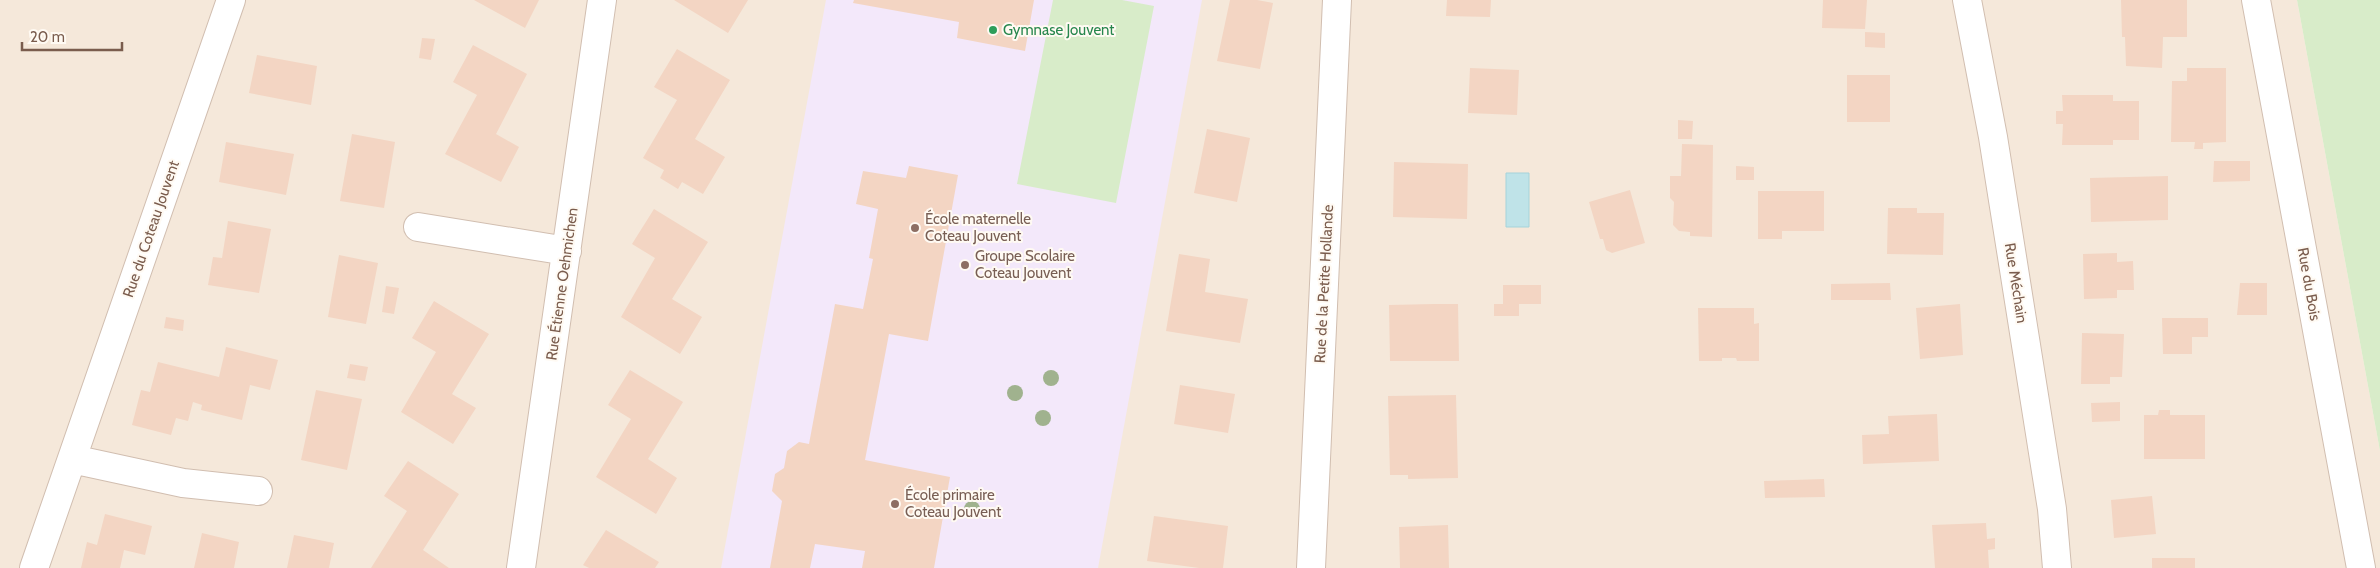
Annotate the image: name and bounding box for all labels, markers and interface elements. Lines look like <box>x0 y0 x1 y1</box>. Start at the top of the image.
scale bar <box>22 20 122 52</box>
place label: Gymnase Jouvent <box>1003 21 1114 39</box>
marker: Gymnase Jouvent <box>987 24 999 36</box>
text: 20 m <box>30 28 65 46</box>
street label: Rue du Coteau Jouvent <box>119 158 183 300</box>
street label: Rue de la Petite Hollande <box>1311 204 1337 364</box>
street label: Rue Étienne Oehmichen <box>541 206 582 362</box>
place label: École maternelle Coteau Jouvent <box>925 209 1031 245</box>
marker: École maternelle Coteau Jouvent <box>909 222 921 234</box>
street label: Rue Méchain <box>2001 242 2031 324</box>
street label: Rue du Bois <box>2294 246 2324 322</box>
place label: Groupe Scolaire Coteau Jouvent <box>975 247 1075 282</box>
marker: Groupe Scolaire Coteau Jouvent <box>959 259 971 271</box>
place label: École primaire Coteau Jouvent <box>905 485 1001 521</box>
marker: École primaire Coteau Jouvent <box>889 498 901 510</box>

